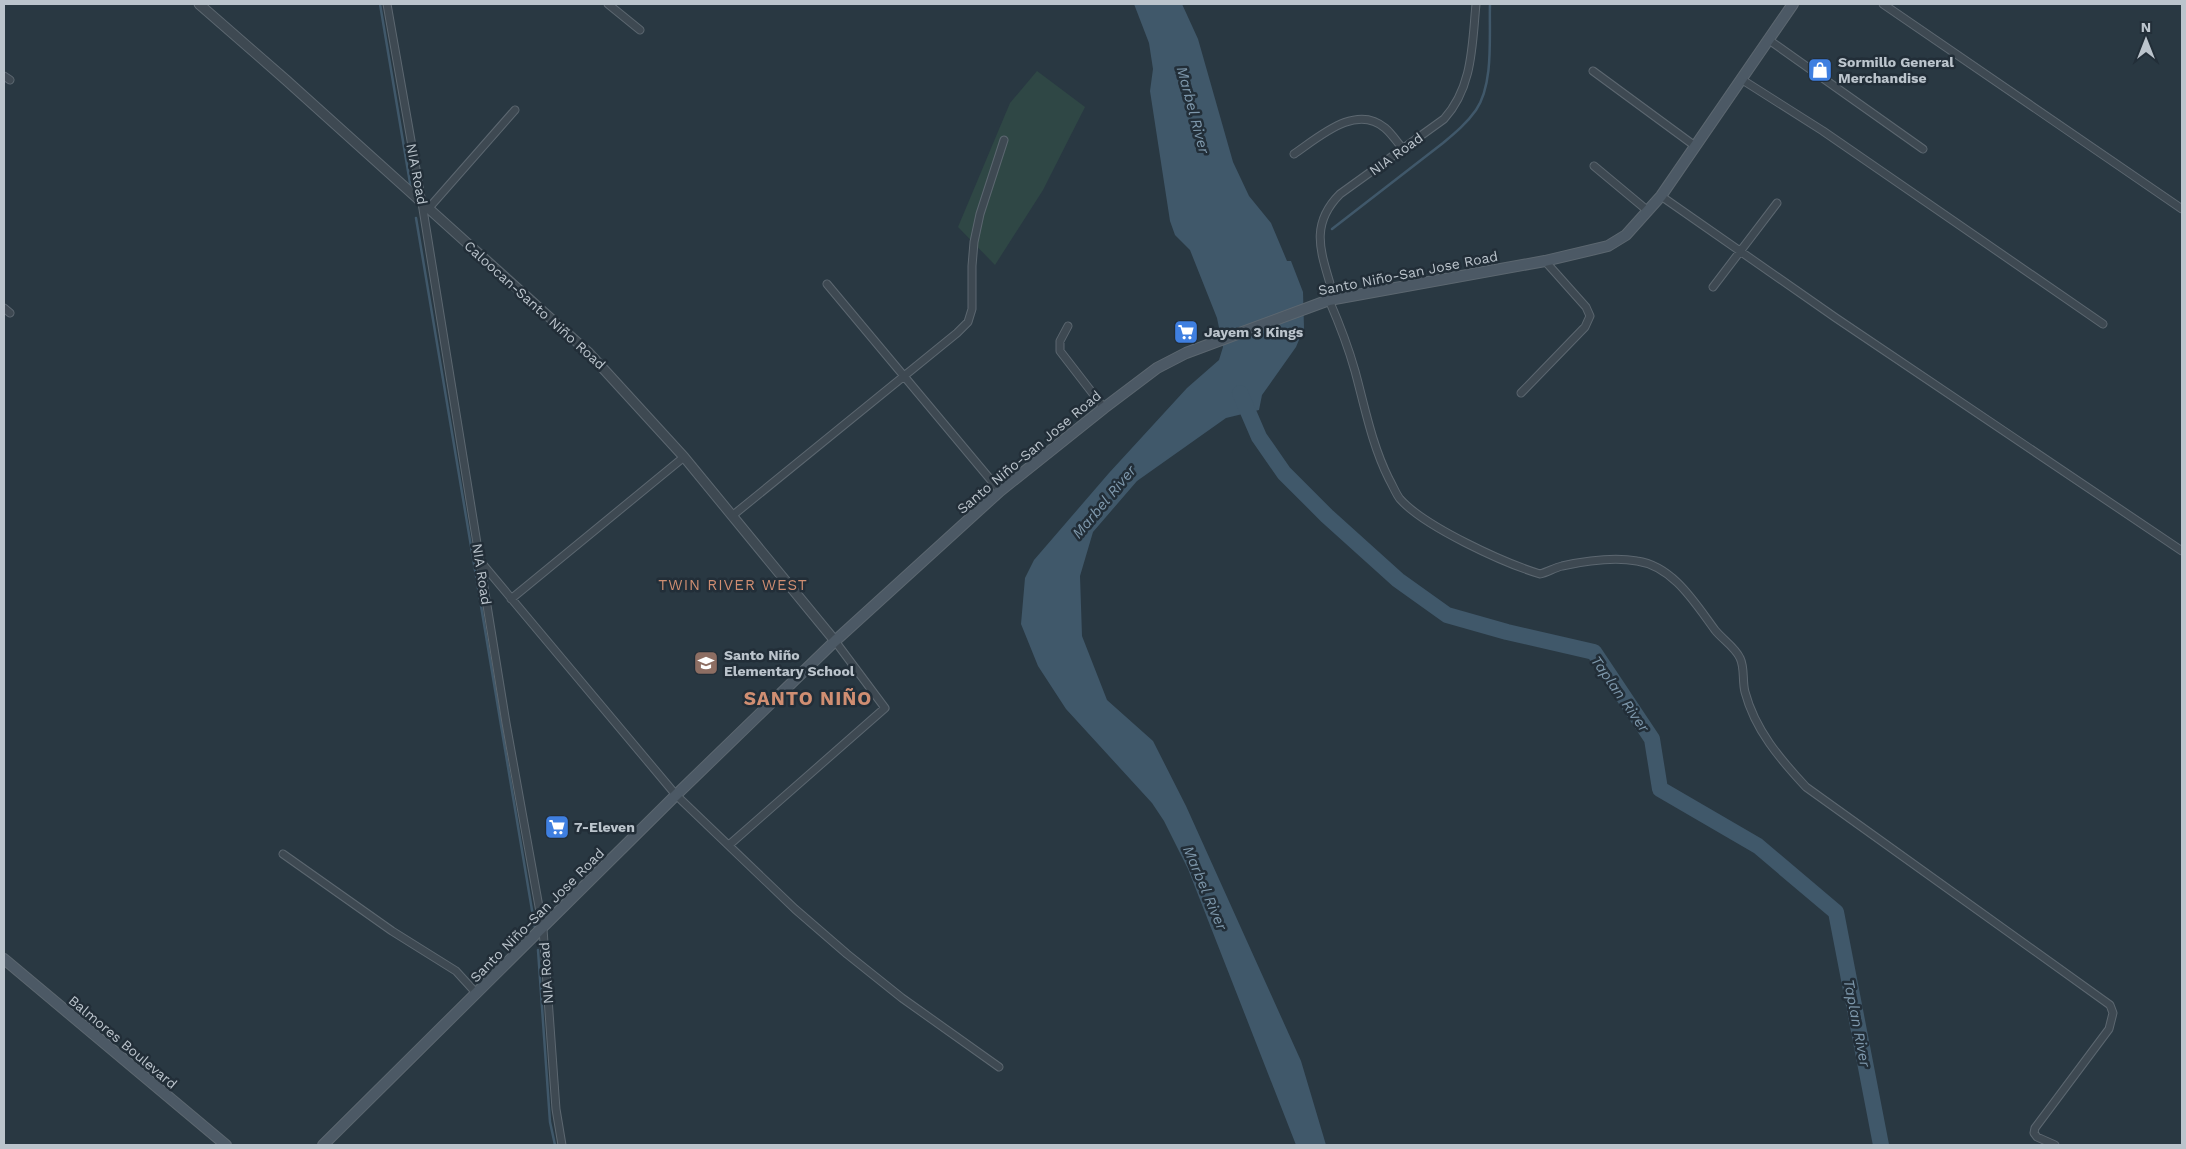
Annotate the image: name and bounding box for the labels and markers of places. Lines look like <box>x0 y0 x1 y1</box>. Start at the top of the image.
place label: Sormillo General Merchandise <box>1838 54 1954 86</box>
shop icon: Sormillo General Merchandise <box>1807 57 1833 83</box>
supermarket icon: Jayem 3 Kings <box>1173 319 1199 345</box>
place label: Jayem 3 Kings <box>1204 324 1304 340</box>
place label: Santo Niño Elementary School <box>724 647 855 679</box>
school or university icon: Santo Niño Elementary School <box>693 650 719 676</box>
supermarket icon: 7-Eleven <box>544 814 570 840</box>
place label: 7-Eleven <box>574 819 635 835</box>

